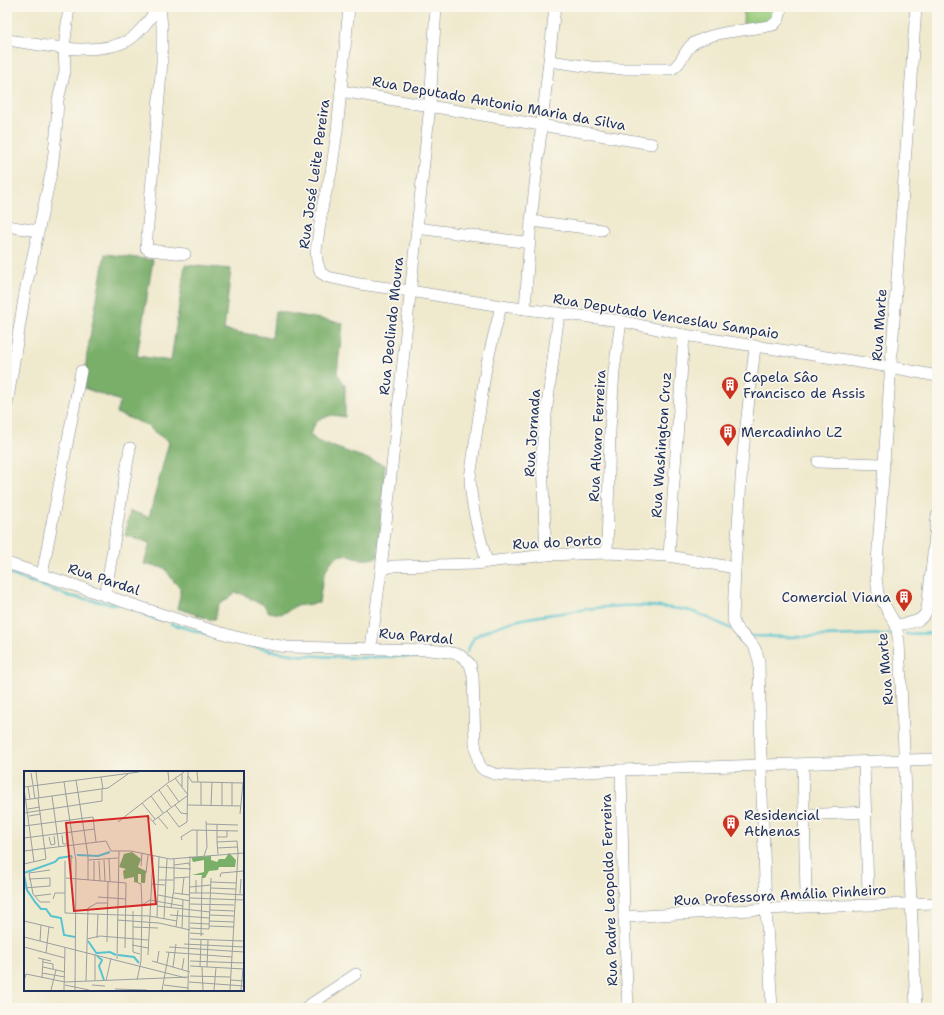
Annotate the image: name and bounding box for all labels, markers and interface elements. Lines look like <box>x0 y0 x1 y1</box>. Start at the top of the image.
street label: Rua Deputado Antonio Maria da Silva <box>371 72 627 134</box>
street label: Rua José Leite Pereira <box>295 98 333 250</box>
street label: Rua Deolindo Moura <box>375 256 407 396</box>
street label: Rua Marte <box>867 288 891 362</box>
street label: Rua Deputado Venceslau Sampaio <box>552 289 780 343</box>
place label: Capela Sâo Francisco de Assis <box>743 368 866 402</box>
street label: Rua Alvaro Ferreira <box>585 369 609 503</box>
street label: Rua Washington Cruz <box>647 371 675 519</box>
building icon: Capela Sâo Francisco de Assis <box>720 375 740 400</box>
street label: Rua Jornada <box>520 388 544 478</box>
building icon: Mercadinho LZ <box>718 422 738 447</box>
place label: Mercadinho LZ <box>741 423 843 441</box>
street label: Rua do Porto <box>512 531 602 553</box>
street label: Rua Pardal <box>66 559 143 599</box>
building icon: Comercial Viana <box>894 587 914 612</box>
place label: Comercial Viana <box>782 588 891 606</box>
street label: Rua Pardal <box>378 624 455 648</box>
street label: Rua Marte <box>873 632 897 706</box>
inset map <box>24 771 244 991</box>
street label: Rua Padre Leopoldo Ferreira <box>597 793 621 987</box>
place label: Residencial Athenas <box>744 806 821 840</box>
building icon: Residencial Athenas <box>721 813 741 838</box>
street label: Rua Professora Amália Pinheiro <box>673 880 887 910</box>

